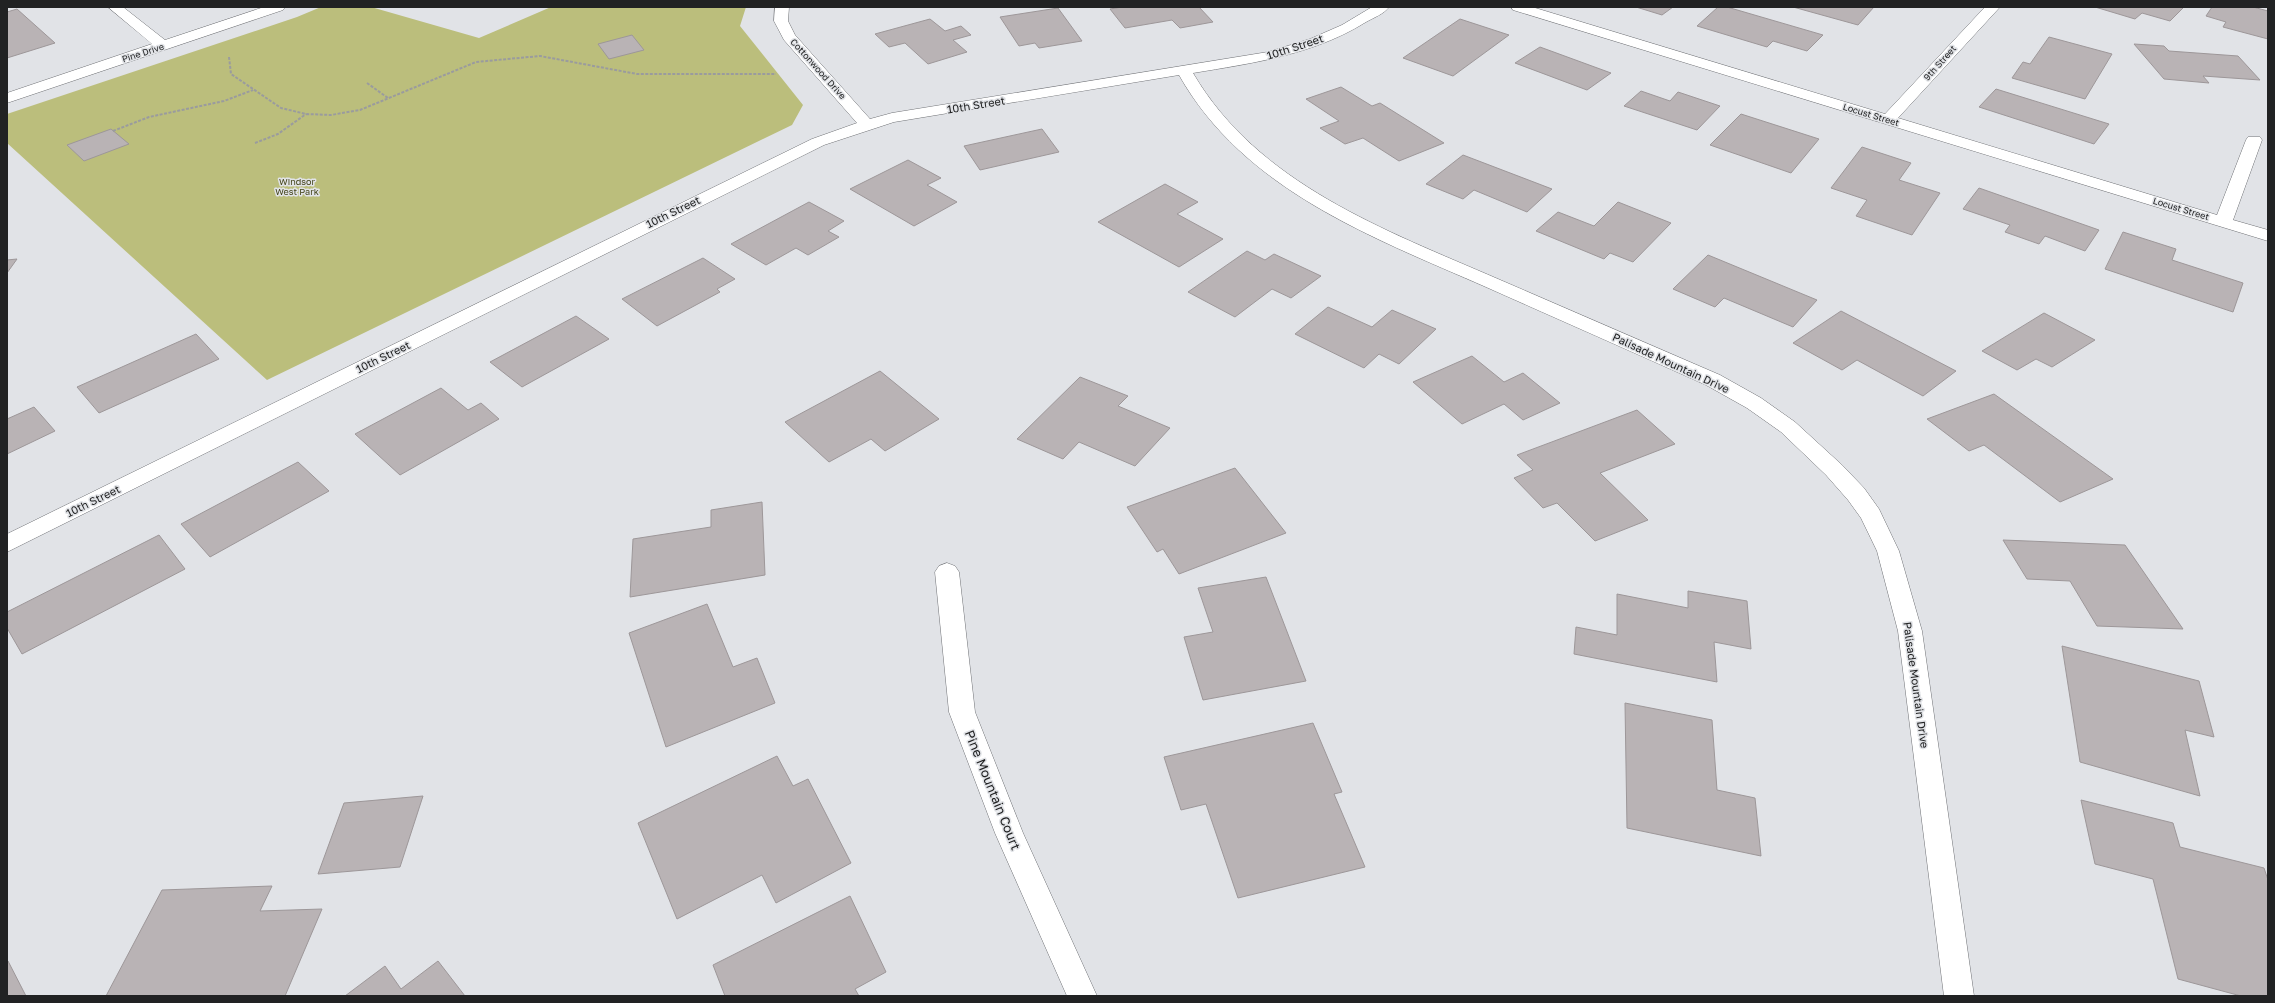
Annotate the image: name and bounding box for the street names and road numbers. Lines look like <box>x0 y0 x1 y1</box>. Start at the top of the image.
street label: 10th Street <box>1265 31 1325 62</box>
street label: Cottonwood Drive <box>788 36 848 101</box>
street label: Pine Drive <box>120 41 165 64</box>
street label: 9th Street <box>1921 43 1959 83</box>
street label: 10th Street <box>946 93 1006 116</box>
street label: Locust Street <box>1842 101 1901 128</box>
street label: 10th Street <box>644 193 702 230</box>
street label: Locust Street <box>2152 195 2211 222</box>
street label: Palisade Mountain Drive <box>1611 330 1732 395</box>
street label: 10th Street <box>354 338 412 375</box>
street label: 10th Street <box>64 482 122 519</box>
street label: Palisade Mountain Drive <box>1901 621 1932 749</box>
street label: Pine Mountain Court <box>962 728 1024 852</box>

